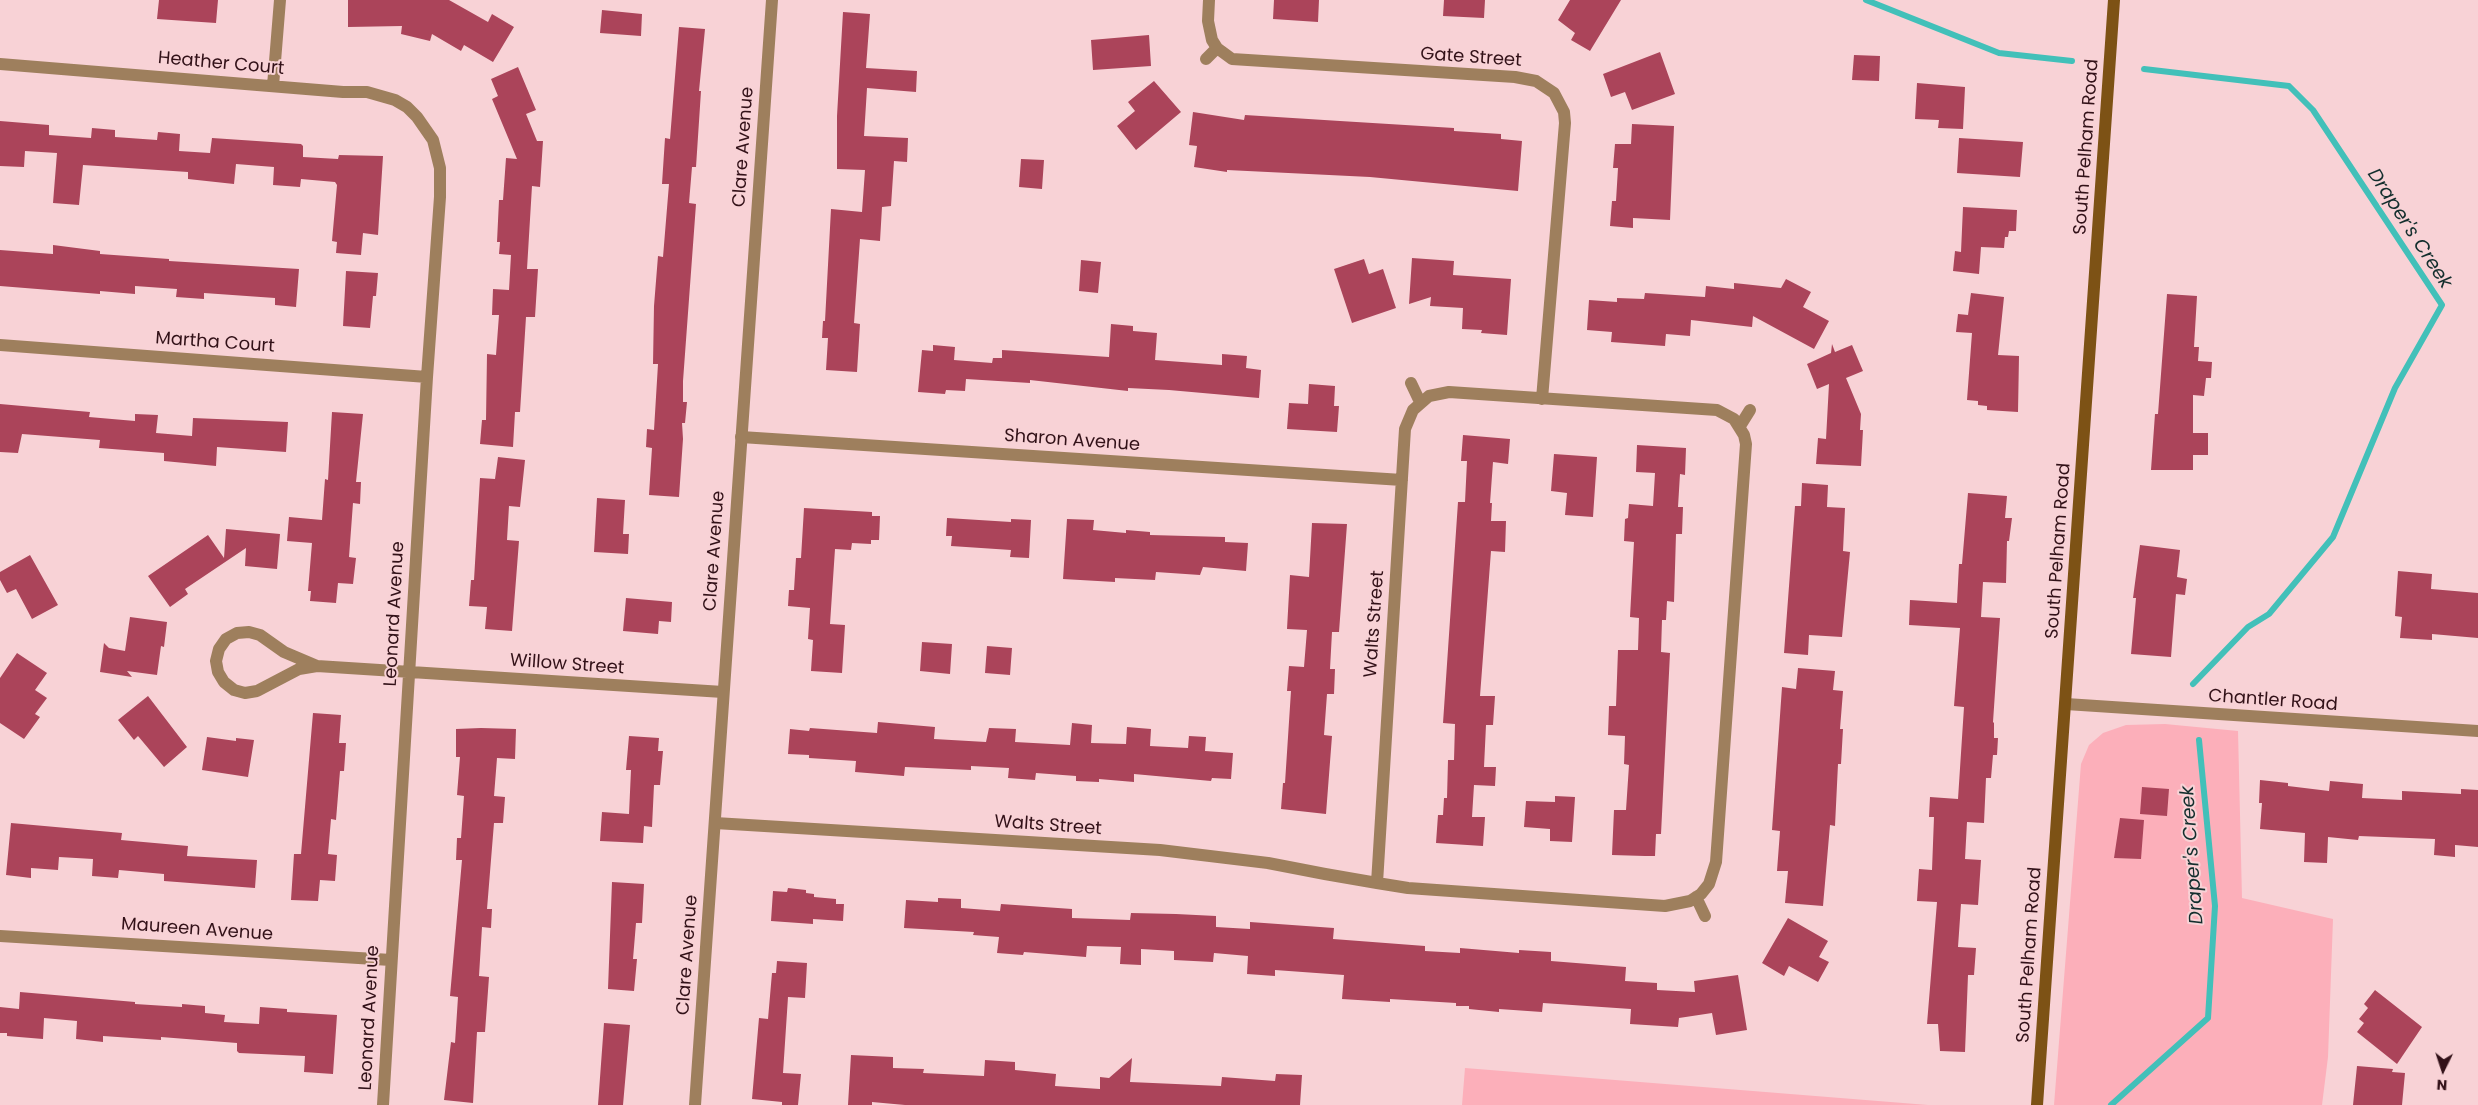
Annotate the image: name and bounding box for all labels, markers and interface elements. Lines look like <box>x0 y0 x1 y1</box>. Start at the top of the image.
street label: Gate Street <box>1420 44 1522 72</box>
street label: Heather Court <box>157 48 285 80</box>
street label: South Pelham Road <box>2070 58 2104 236</box>
street label: Clare Avenue <box>729 86 759 208</box>
water label: Draper's Creek <box>2362 165 2456 293</box>
street label: Martha Court <box>155 328 275 358</box>
street label: Sharon Avenue <box>1003 425 1141 457</box>
street label: South Pelham Road <box>2042 462 2076 640</box>
street label: Clare Avenue <box>700 490 730 612</box>
street label: Leonard Avenue <box>380 541 410 687</box>
street label: Walts Street <box>1360 570 1390 678</box>
street label: Willow Street <box>509 650 625 680</box>
street label: Chantler Road <box>2208 686 2338 716</box>
water label: Draper's Creek <box>2177 785 2209 925</box>
street label: Walts Street <box>994 811 1102 841</box>
street label: South Pelham Road <box>2013 866 2047 1044</box>
street label: Clare Avenue <box>673 894 703 1016</box>
street label: Maureen Avenue <box>120 914 274 946</box>
street label: Leonard Avenue <box>355 945 385 1091</box>
north arrow <box>2418 1045 2468 1095</box>
text: N <box>2436 1075 2448 1095</box>

